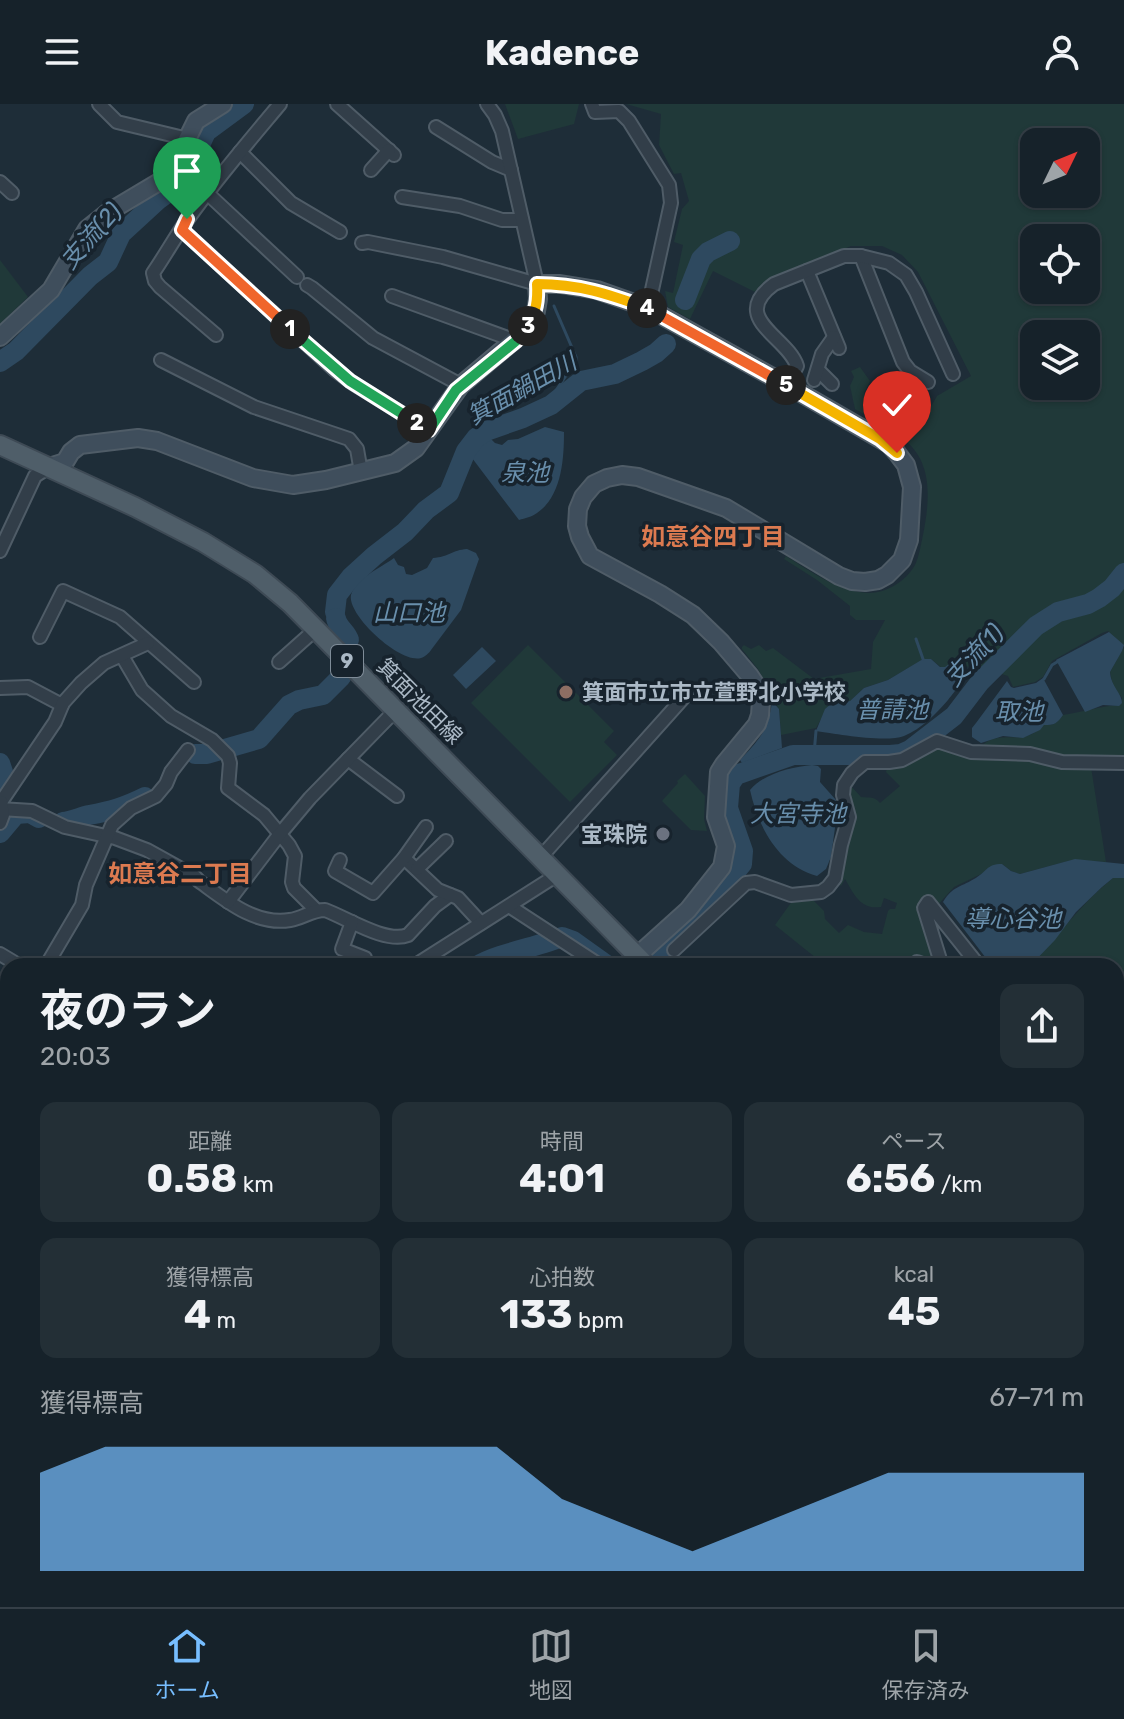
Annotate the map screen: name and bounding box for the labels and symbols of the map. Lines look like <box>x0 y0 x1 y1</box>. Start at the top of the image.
north arrow <box>1020 128 1100 208</box>
pin <box>153 137 221 219</box>
water label: 支流(2) <box>55 197 127 275</box>
pin: 4 <box>627 288 667 328</box>
pin: 3 <box>508 306 548 346</box>
pin: 1 <box>270 309 310 349</box>
water label: 箕面鍋田川 <box>463 346 584 430</box>
pin: 5 <box>766 365 806 405</box>
pin <box>863 371 931 453</box>
pin: 2 <box>397 403 437 443</box>
water label: 泉池 <box>501 459 551 487</box>
district label: 如意谷四丁目 <box>641 523 785 551</box>
water label: 山口池 <box>373 599 447 627</box>
water label: 支流(1) <box>939 618 1009 692</box>
road number: 9 <box>331 645 363 677</box>
street label: 箕面池田線 <box>371 653 468 750</box>
place label: 箕面市立市立萱野北小学校 <box>582 679 846 706</box>
marker: 箕面市立市立萱野北小学校 <box>557 683 575 701</box>
water label: 普請池 <box>856 696 930 724</box>
water label: 取池 <box>995 698 1045 726</box>
water label: 大宮寺池 <box>750 800 848 828</box>
place label: 宝珠院 <box>581 821 647 848</box>
marker: 宝珠院 <box>654 825 672 843</box>
district label: 如意谷二丁目 <box>108 860 252 888</box>
water label: 導心谷池 <box>965 905 1063 933</box>

